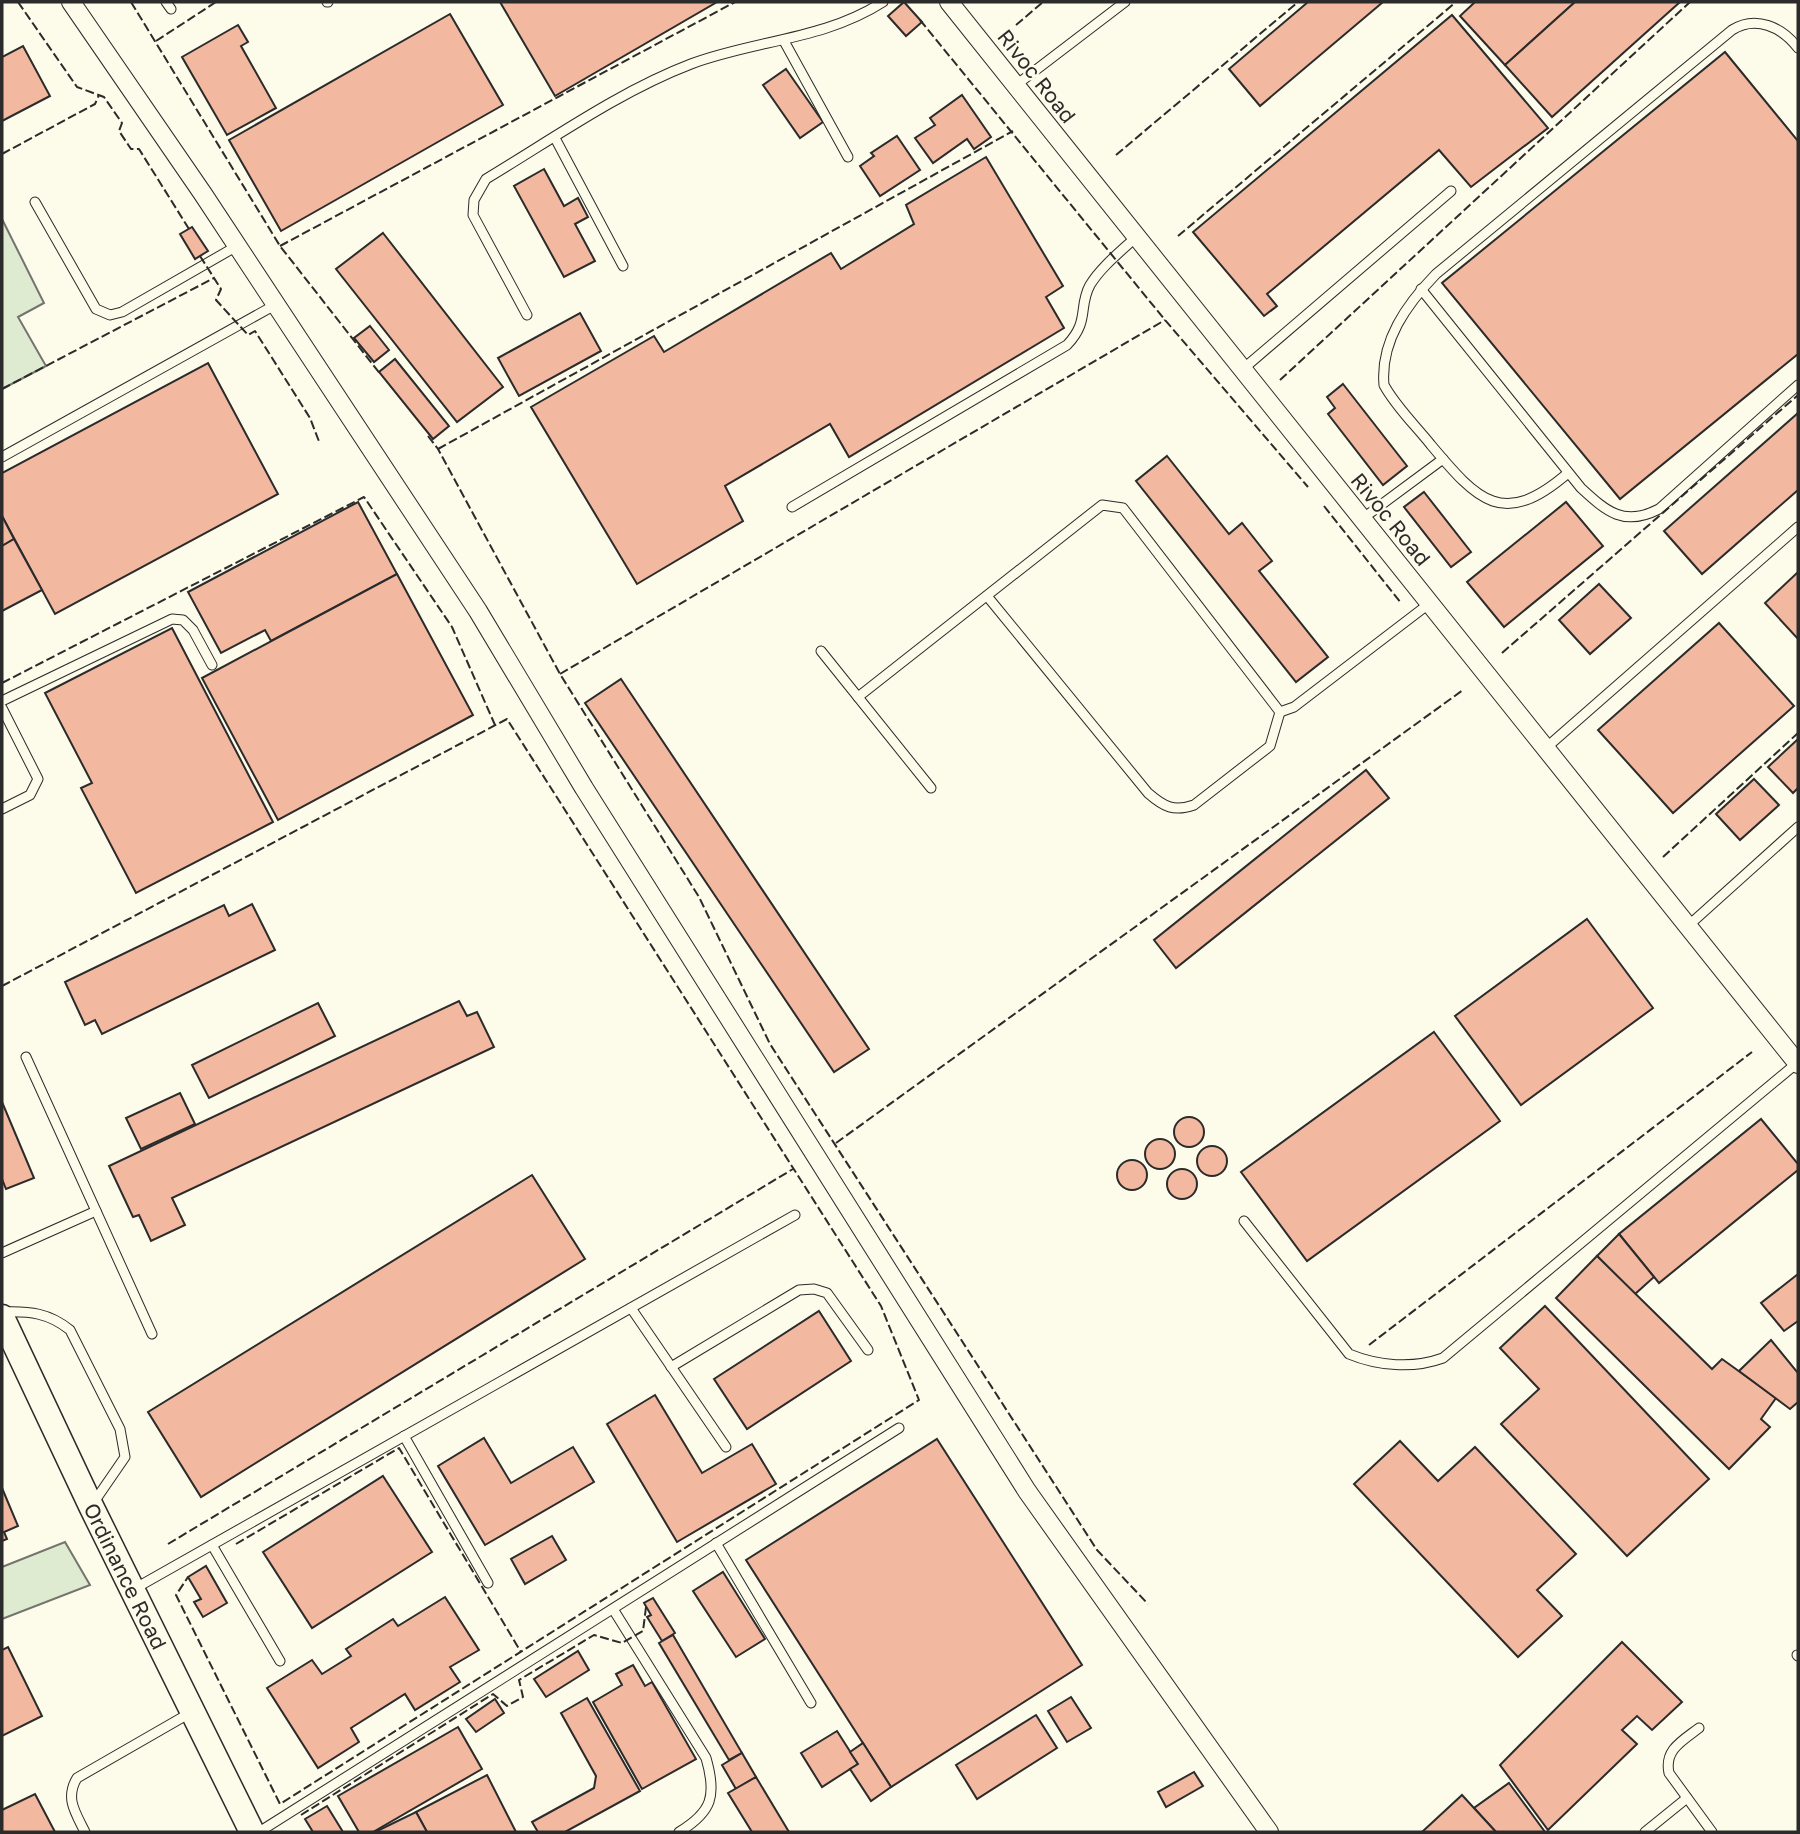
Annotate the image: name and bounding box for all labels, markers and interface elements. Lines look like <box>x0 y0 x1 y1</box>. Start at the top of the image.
street label: Rivoc Road <box>992 24 1082 128</box>
street label: Rivoc Road <box>1346 467 1436 571</box>
street label: Ordinance Road <box>78 1498 173 1654</box>

